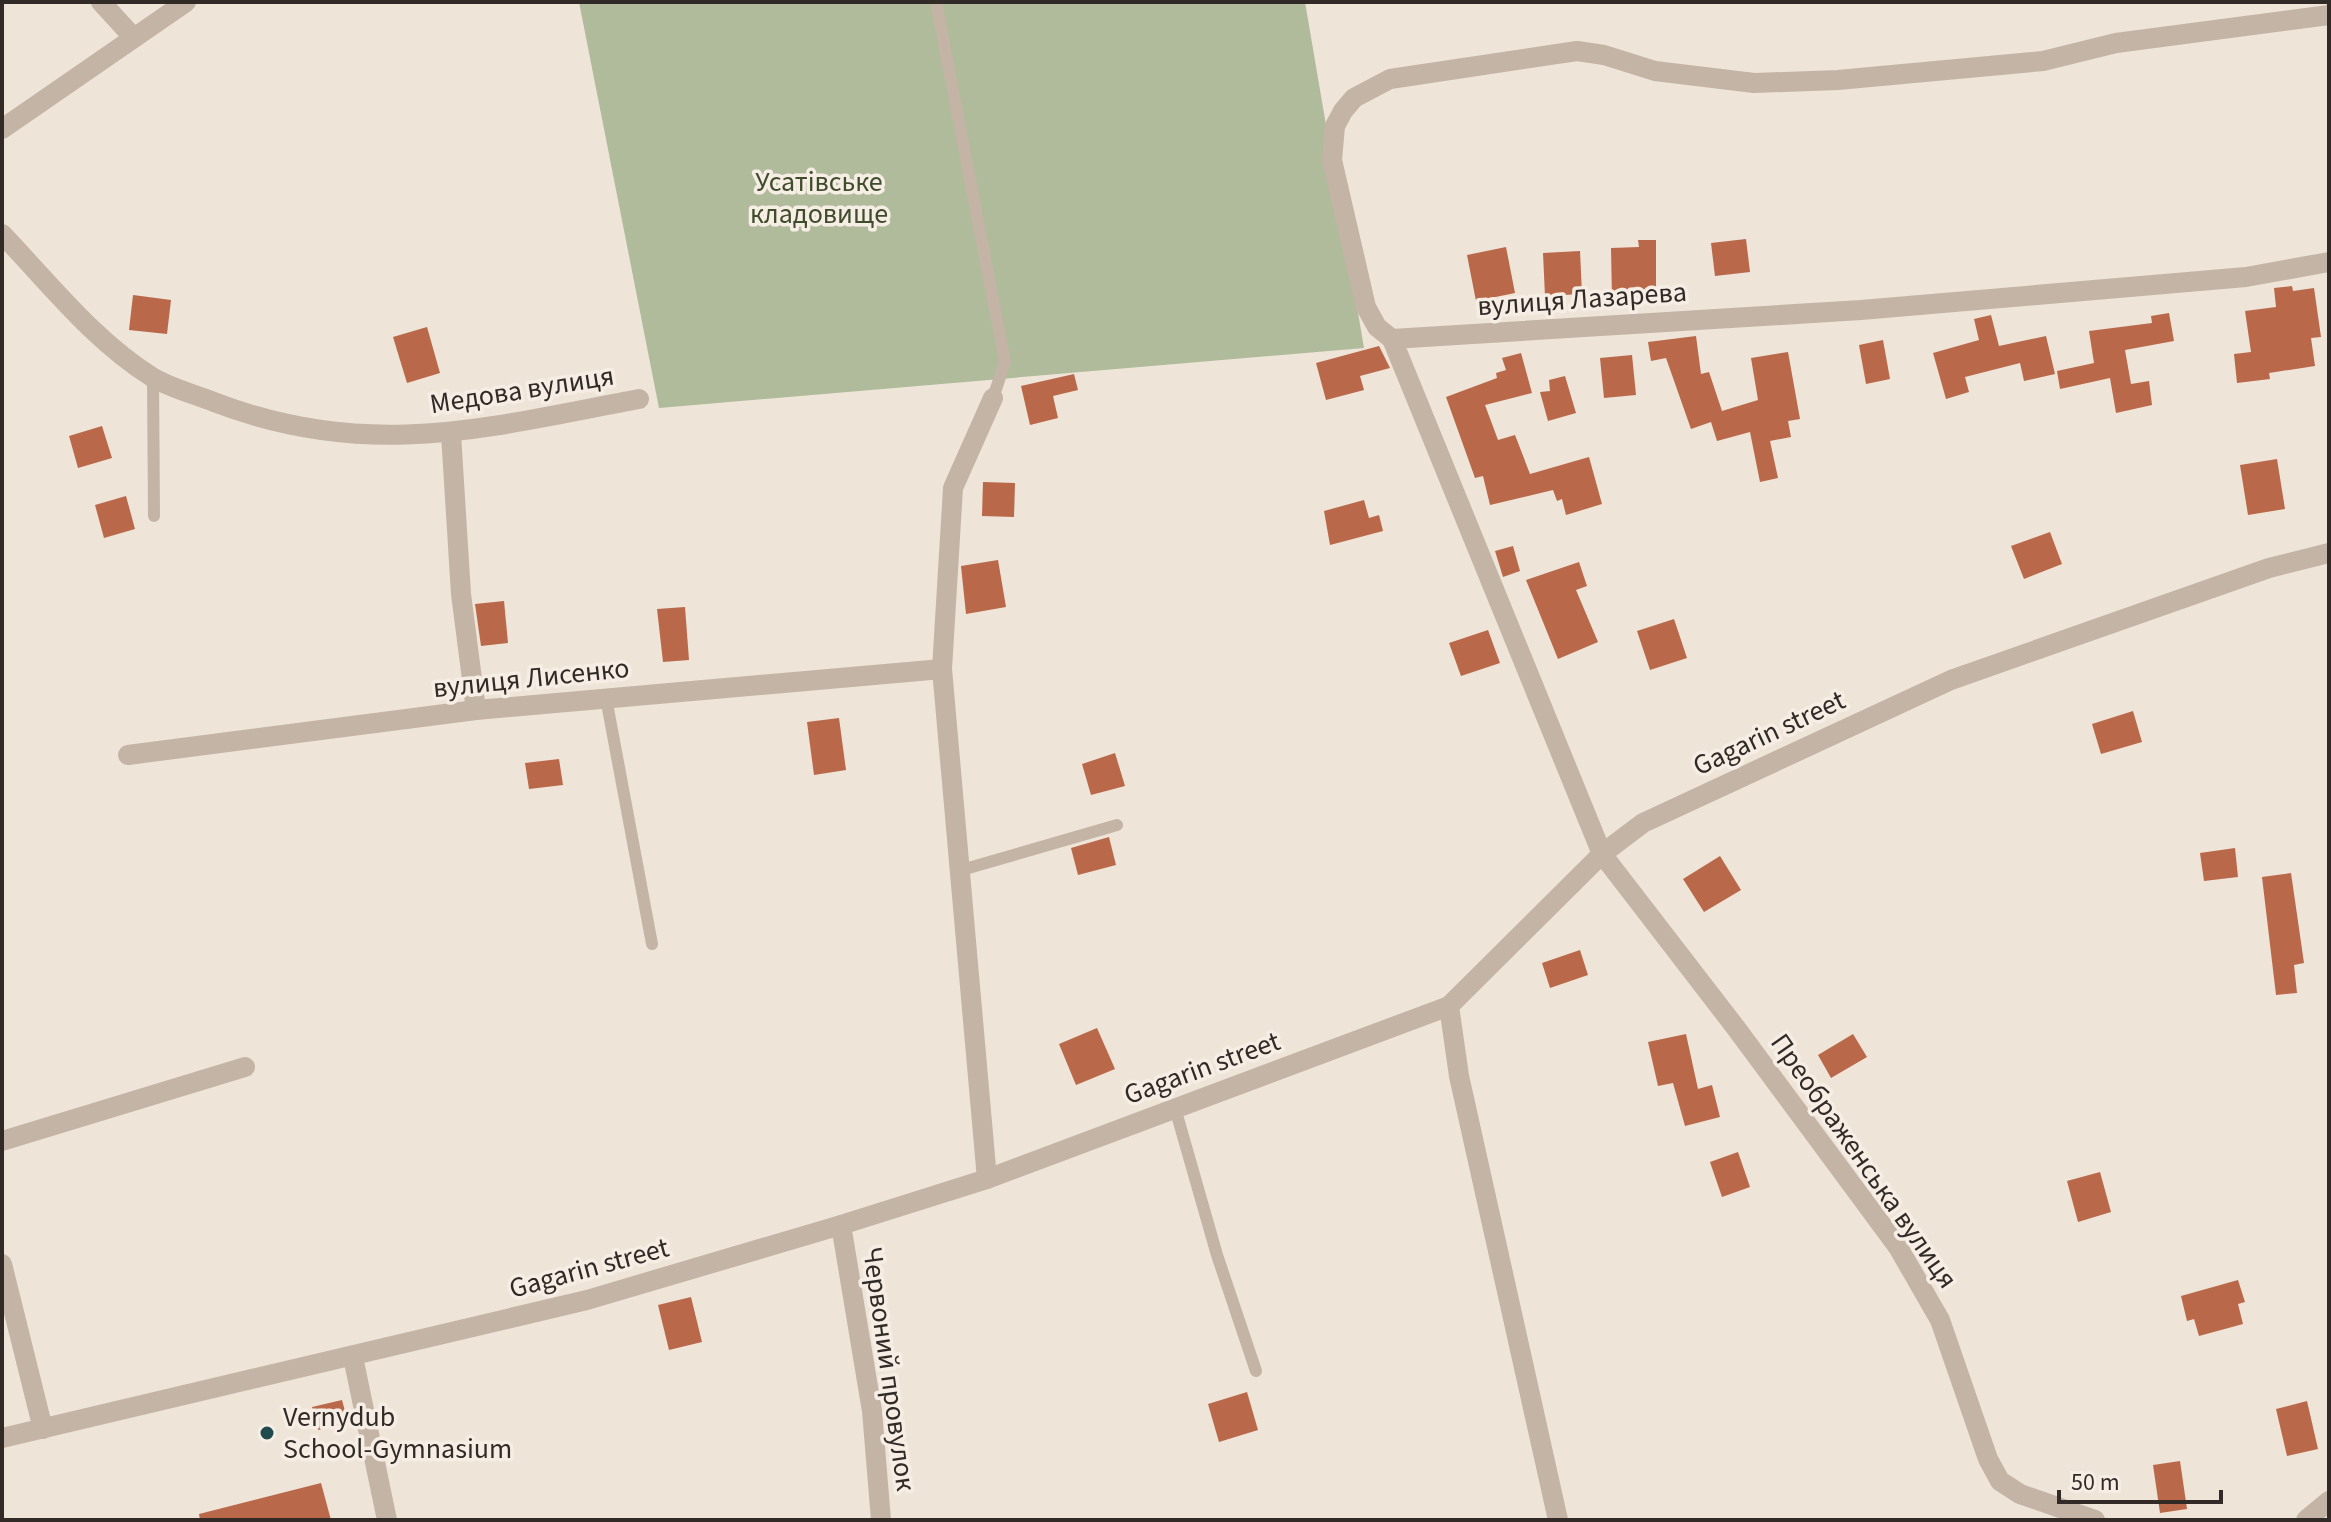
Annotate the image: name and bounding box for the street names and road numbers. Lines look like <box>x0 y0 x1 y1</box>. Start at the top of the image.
street label: вулиця Лазарева <box>1476 272 1688 326</box>
street label: Медова вулиця <box>427 356 617 424</box>
street label: вулиця Лисенко <box>431 648 631 708</box>
street label: Gagarin street <box>1686 680 1852 786</box>
street label: Gagarin street <box>1118 1021 1286 1115</box>
street label: Преображенська вулиця <box>1761 1025 1967 1297</box>
street label: Gagarin street <box>505 1227 674 1309</box>
street label: Червоний провулок <box>852 1245 926 1494</box>

